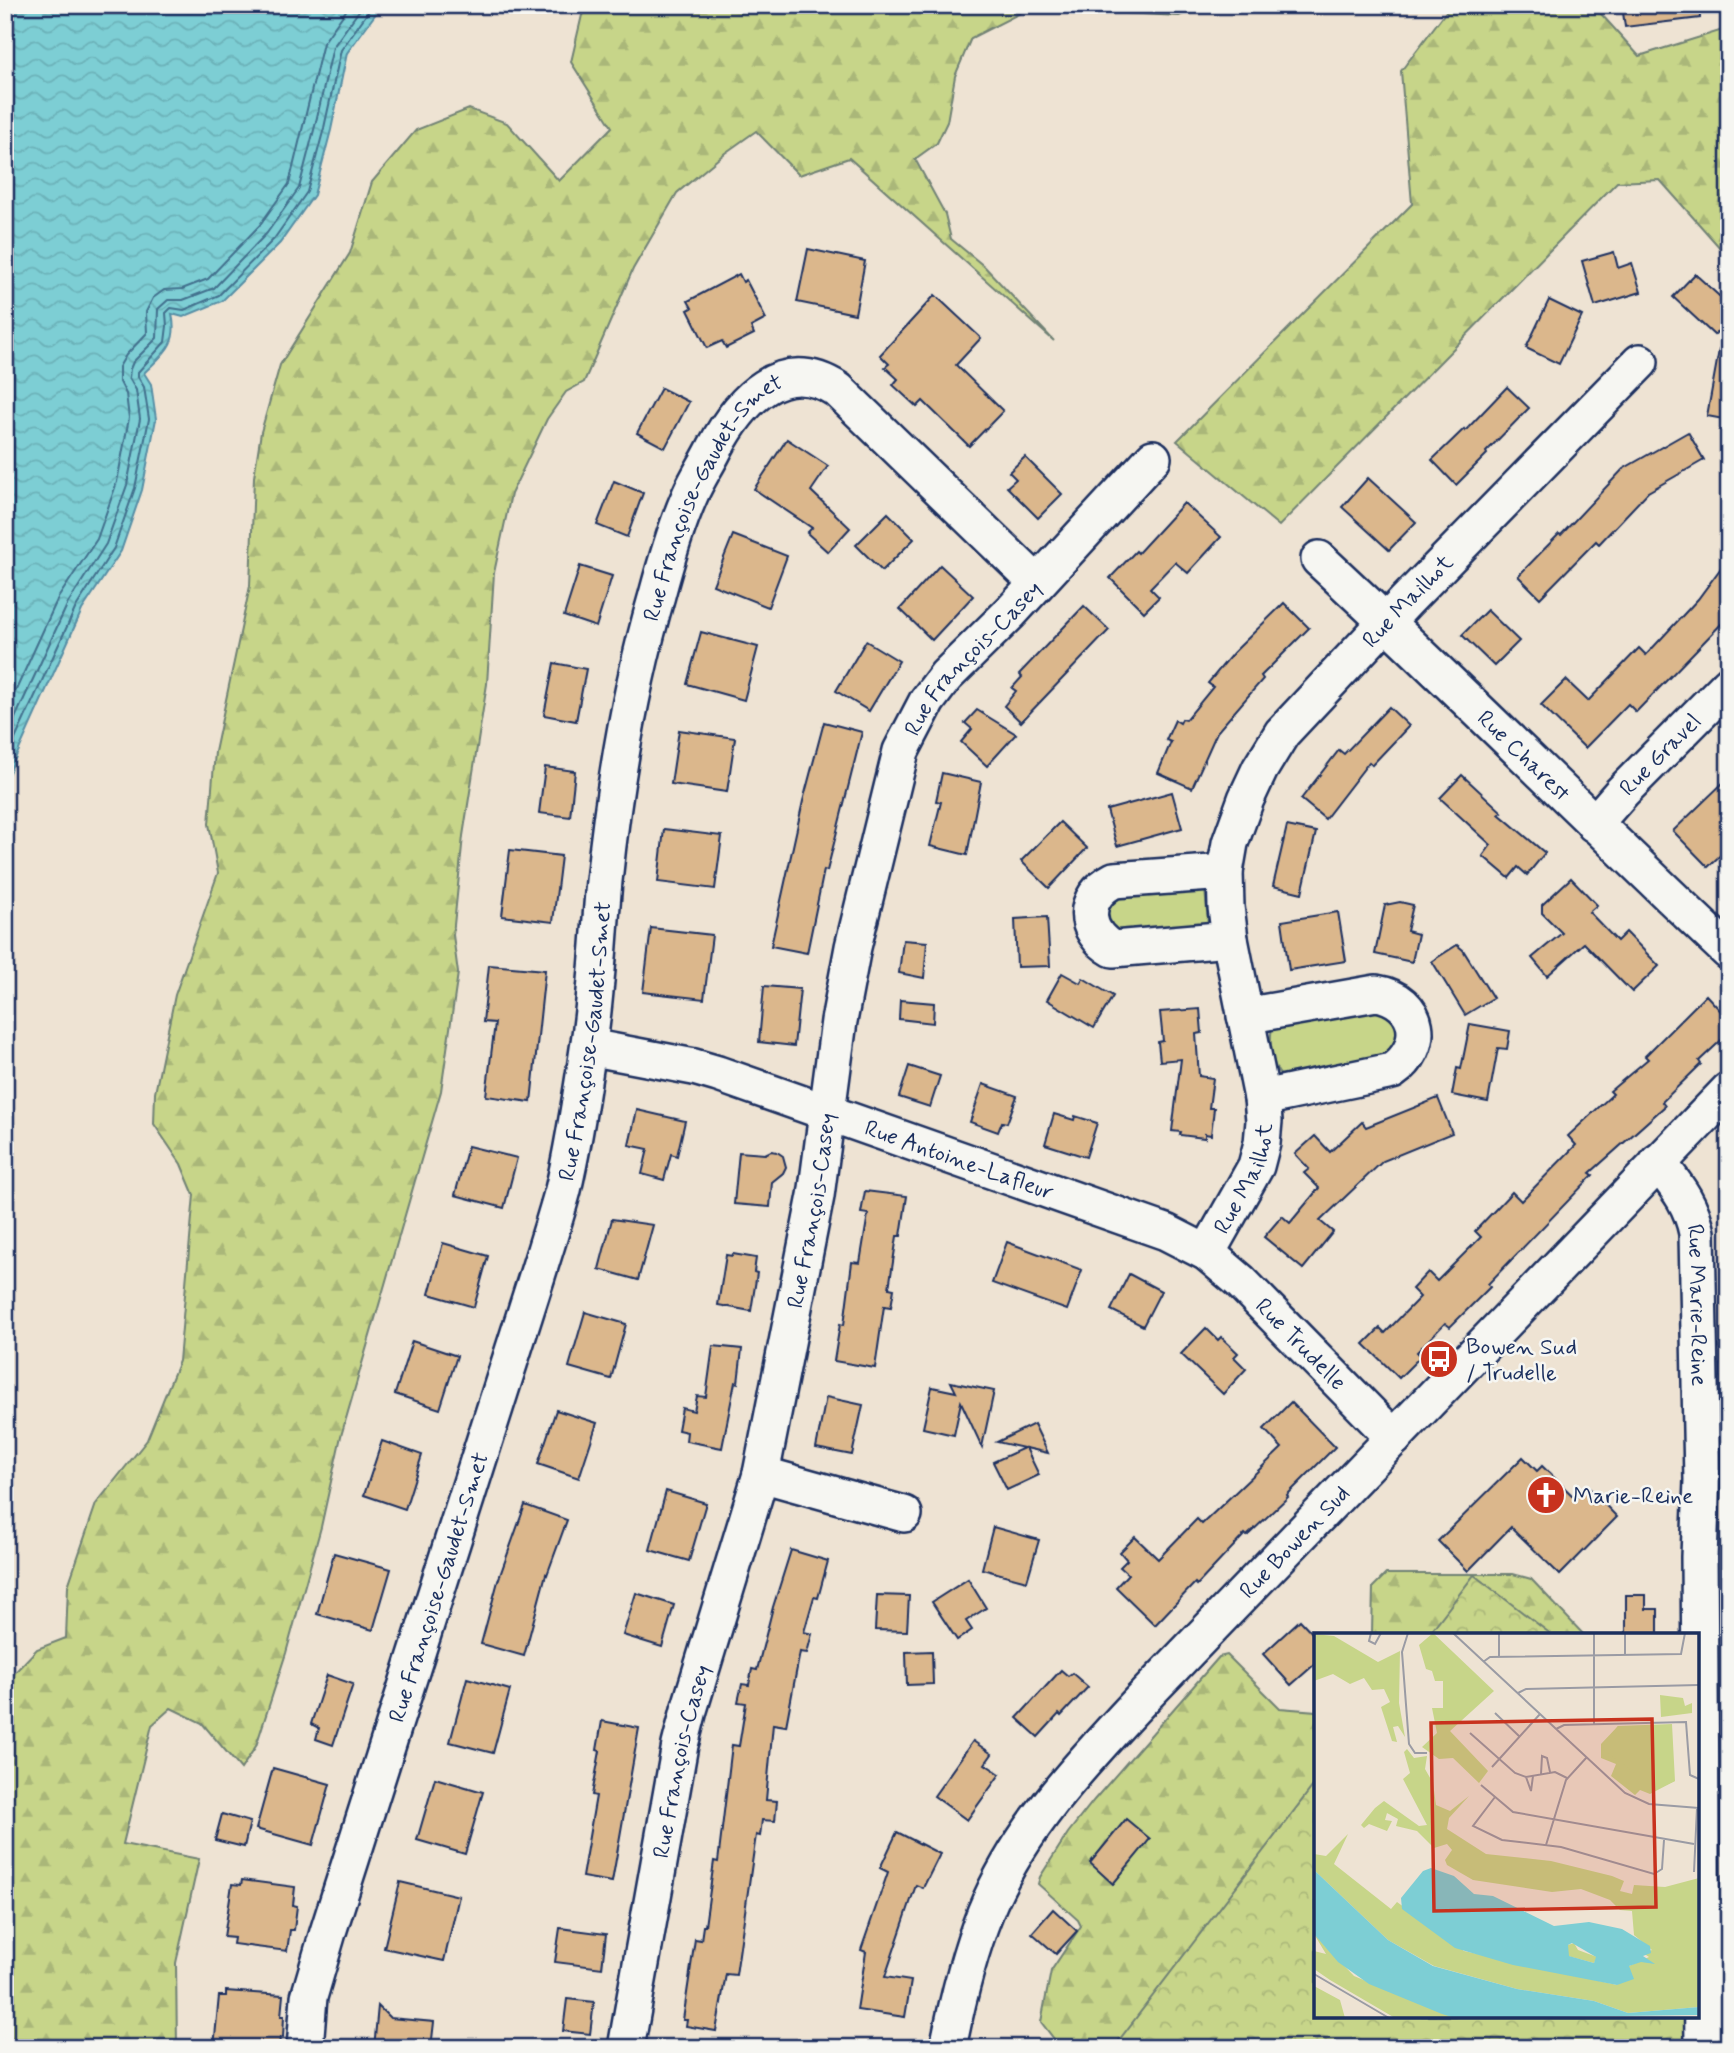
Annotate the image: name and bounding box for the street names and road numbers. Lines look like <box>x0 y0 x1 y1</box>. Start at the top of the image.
street label: Rue Françoise-Gaudet-Smet <box>637 368 787 625</box>
street label: Rue Mailhot <box>1357 548 1461 655</box>
street label: Rue François-Casey <box>898 575 1049 742</box>
street label: Rue Charest <box>1470 704 1576 809</box>
street label: Rue Gravel <box>1613 708 1709 803</box>
street label: Rue Françoise-Gaudet-Smet <box>553 900 619 1184</box>
street label: Rue François-Casey <box>781 1111 844 1311</box>
street label: Rue Antoine-Lafleur <box>860 1114 1058 1208</box>
street label: Rue Mailhot <box>1208 1122 1281 1240</box>
street label: Rue Marie-Reine <box>1678 1221 1713 1386</box>
street label: Rue Trudelle <box>1248 1292 1352 1398</box>
street label: Rue Françoise-Gaudet-Smet <box>383 1449 497 1726</box>
street label: Rue Bowen Sud <box>1234 1480 1357 1606</box>
street label: Rue François-Casey <box>647 1661 719 1861</box>

